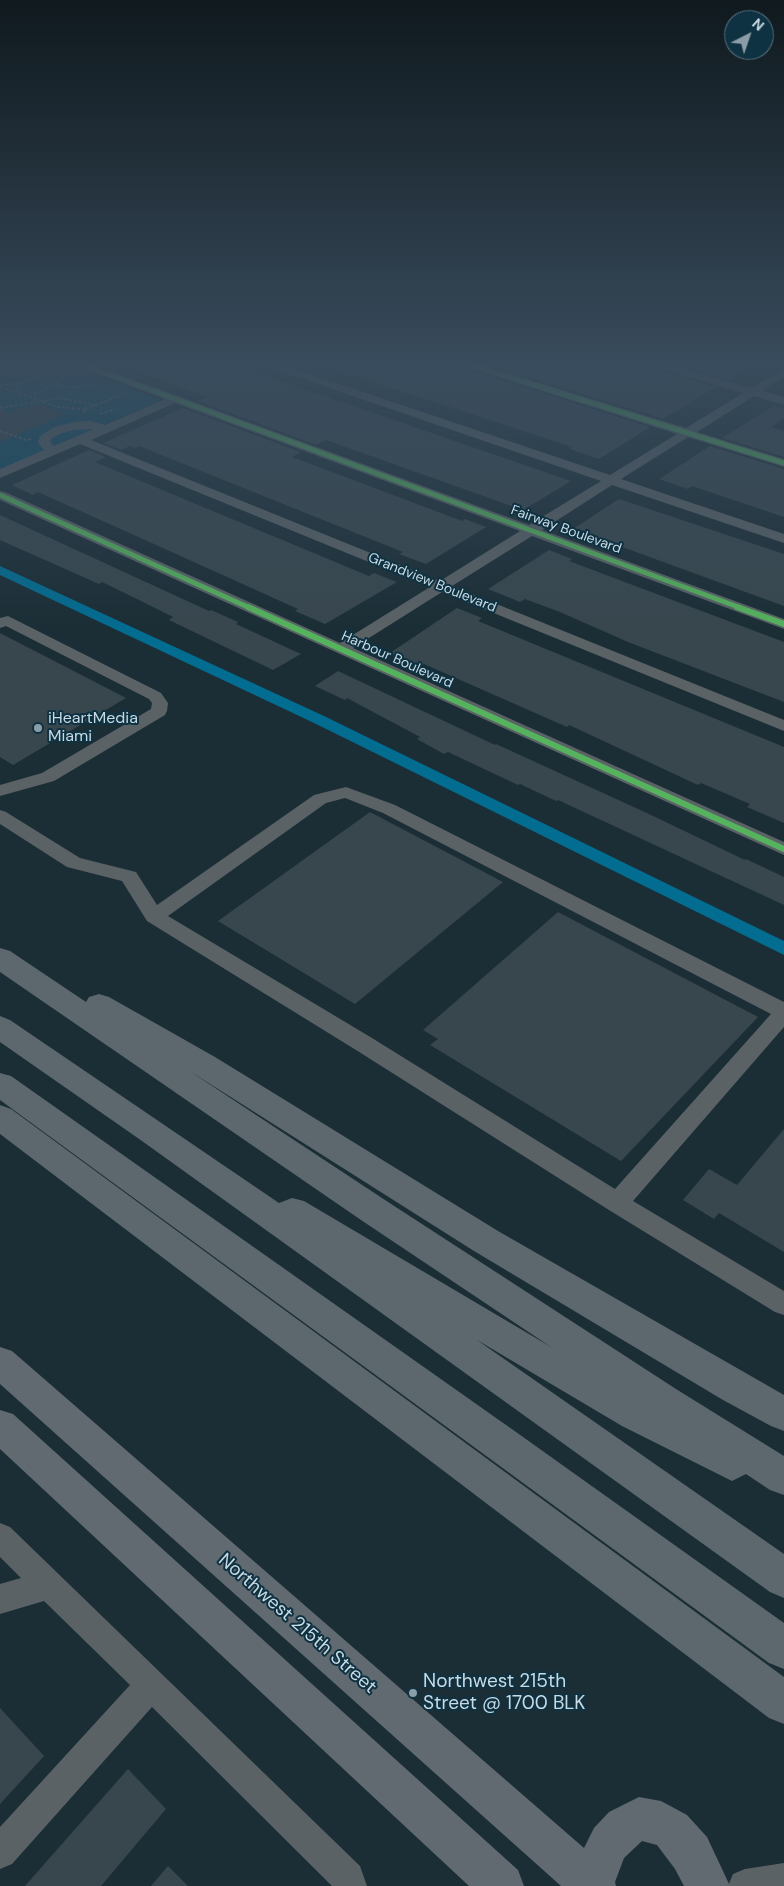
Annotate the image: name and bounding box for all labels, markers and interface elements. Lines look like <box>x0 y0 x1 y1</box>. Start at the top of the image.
north arrow <box>724 10 774 60</box>
text: N <box>748 14 768 35</box>
street label: Fairway Boulevard <box>508 502 624 558</box>
street label: Grandview Boulevard <box>365 550 499 616</box>
street label: Harbour Boulevard <box>339 628 455 692</box>
place label: iHeartMedia Miami <box>48 709 138 747</box>
marker: iHeartMedia Miami <box>32 722 44 734</box>
street label: Northwest 215th Street <box>213 1549 381 1699</box>
place label: Northwest 215th Street @ 1700 BLK <box>423 1671 585 1715</box>
marker: Northwest 215th Street @ 1700 BLK <box>407 1687 419 1699</box>

